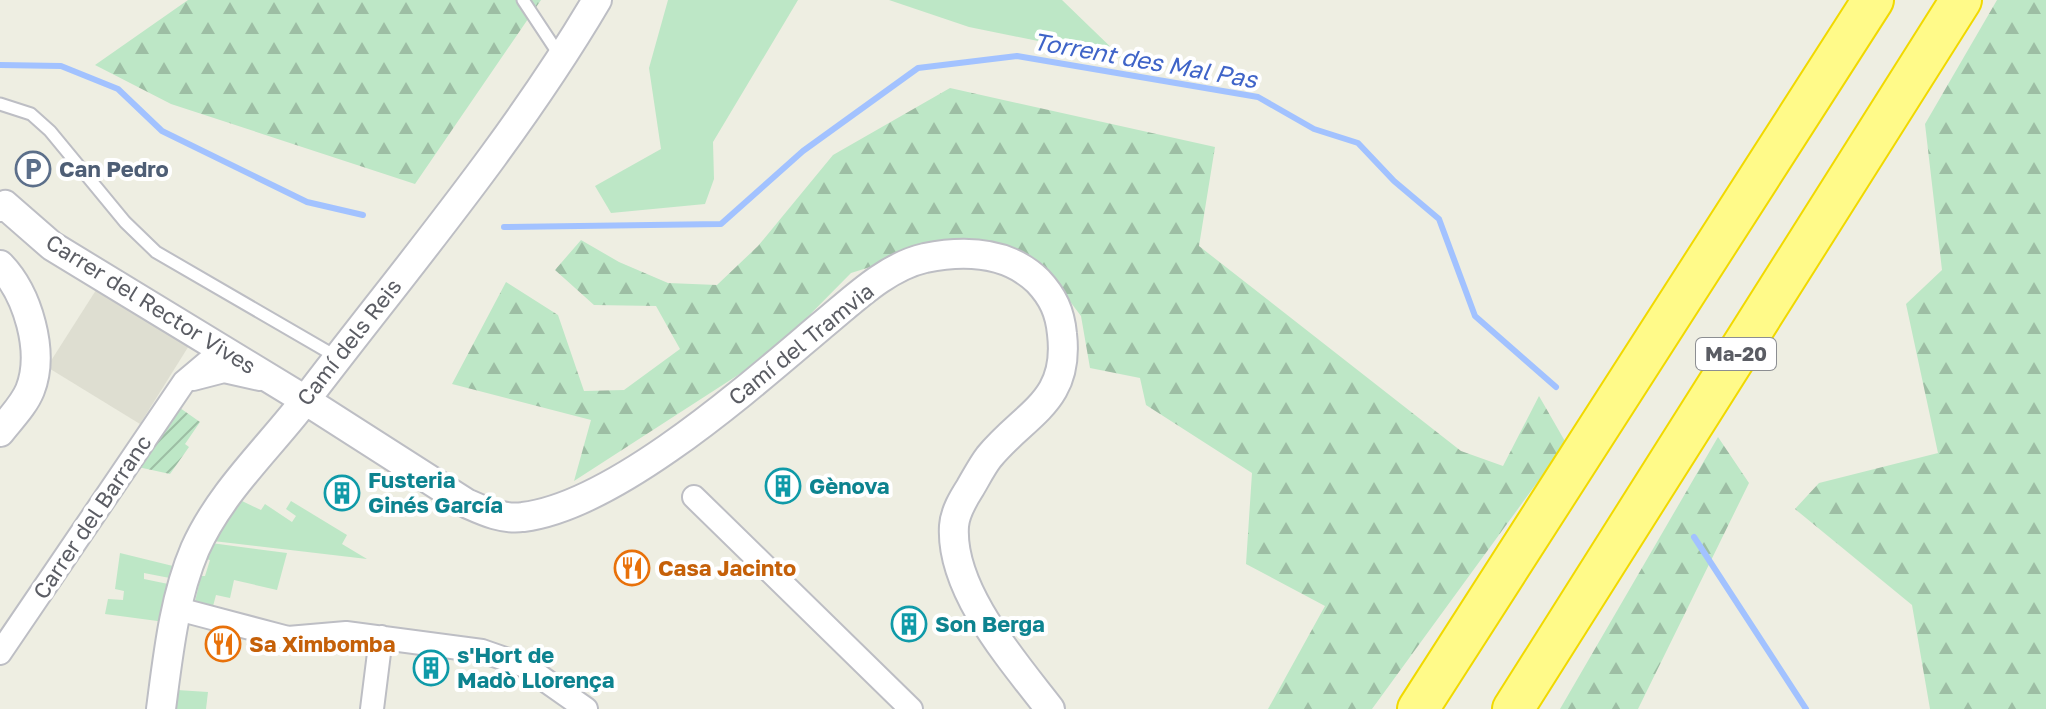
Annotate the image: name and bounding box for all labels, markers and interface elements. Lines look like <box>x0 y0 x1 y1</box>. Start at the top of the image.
water label: Torrent des Mal Pas <box>1031 26 1261 94</box>
parking icon: Can Pedro <box>14 150 52 188</box>
place label: Can Pedro <box>59 155 169 182</box>
street label: Carrer del Rector Vives <box>41 228 261 379</box>
street label: Camí dels Reis <box>291 273 407 411</box>
street label: Camí del Tramvia <box>723 277 879 410</box>
road number: Ma-20 <box>1696 338 1776 370</box>
street label: Carrer del Barranc <box>27 430 156 604</box>
place label: Fusteria Ginés García <box>368 466 503 518</box>
building icon: Gènova <box>764 467 802 505</box>
place label: Gènova <box>809 472 889 499</box>
building icon: Fusteria Ginés García <box>323 474 361 512</box>
restaurant icon: Casa Jacinto <box>613 549 651 587</box>
place label: Casa Jacinto <box>658 554 796 581</box>
building icon: Son Berga <box>890 605 928 643</box>
place label: Son Berga <box>935 610 1045 637</box>
restaurant icon: Sa Ximbomba <box>204 625 242 663</box>
place label: Sa Ximbomba <box>249 630 395 657</box>
place label: s'Hort de Madò Llorença <box>457 641 615 693</box>
building icon: s'Hort de Madò Llorença <box>412 649 450 687</box>

